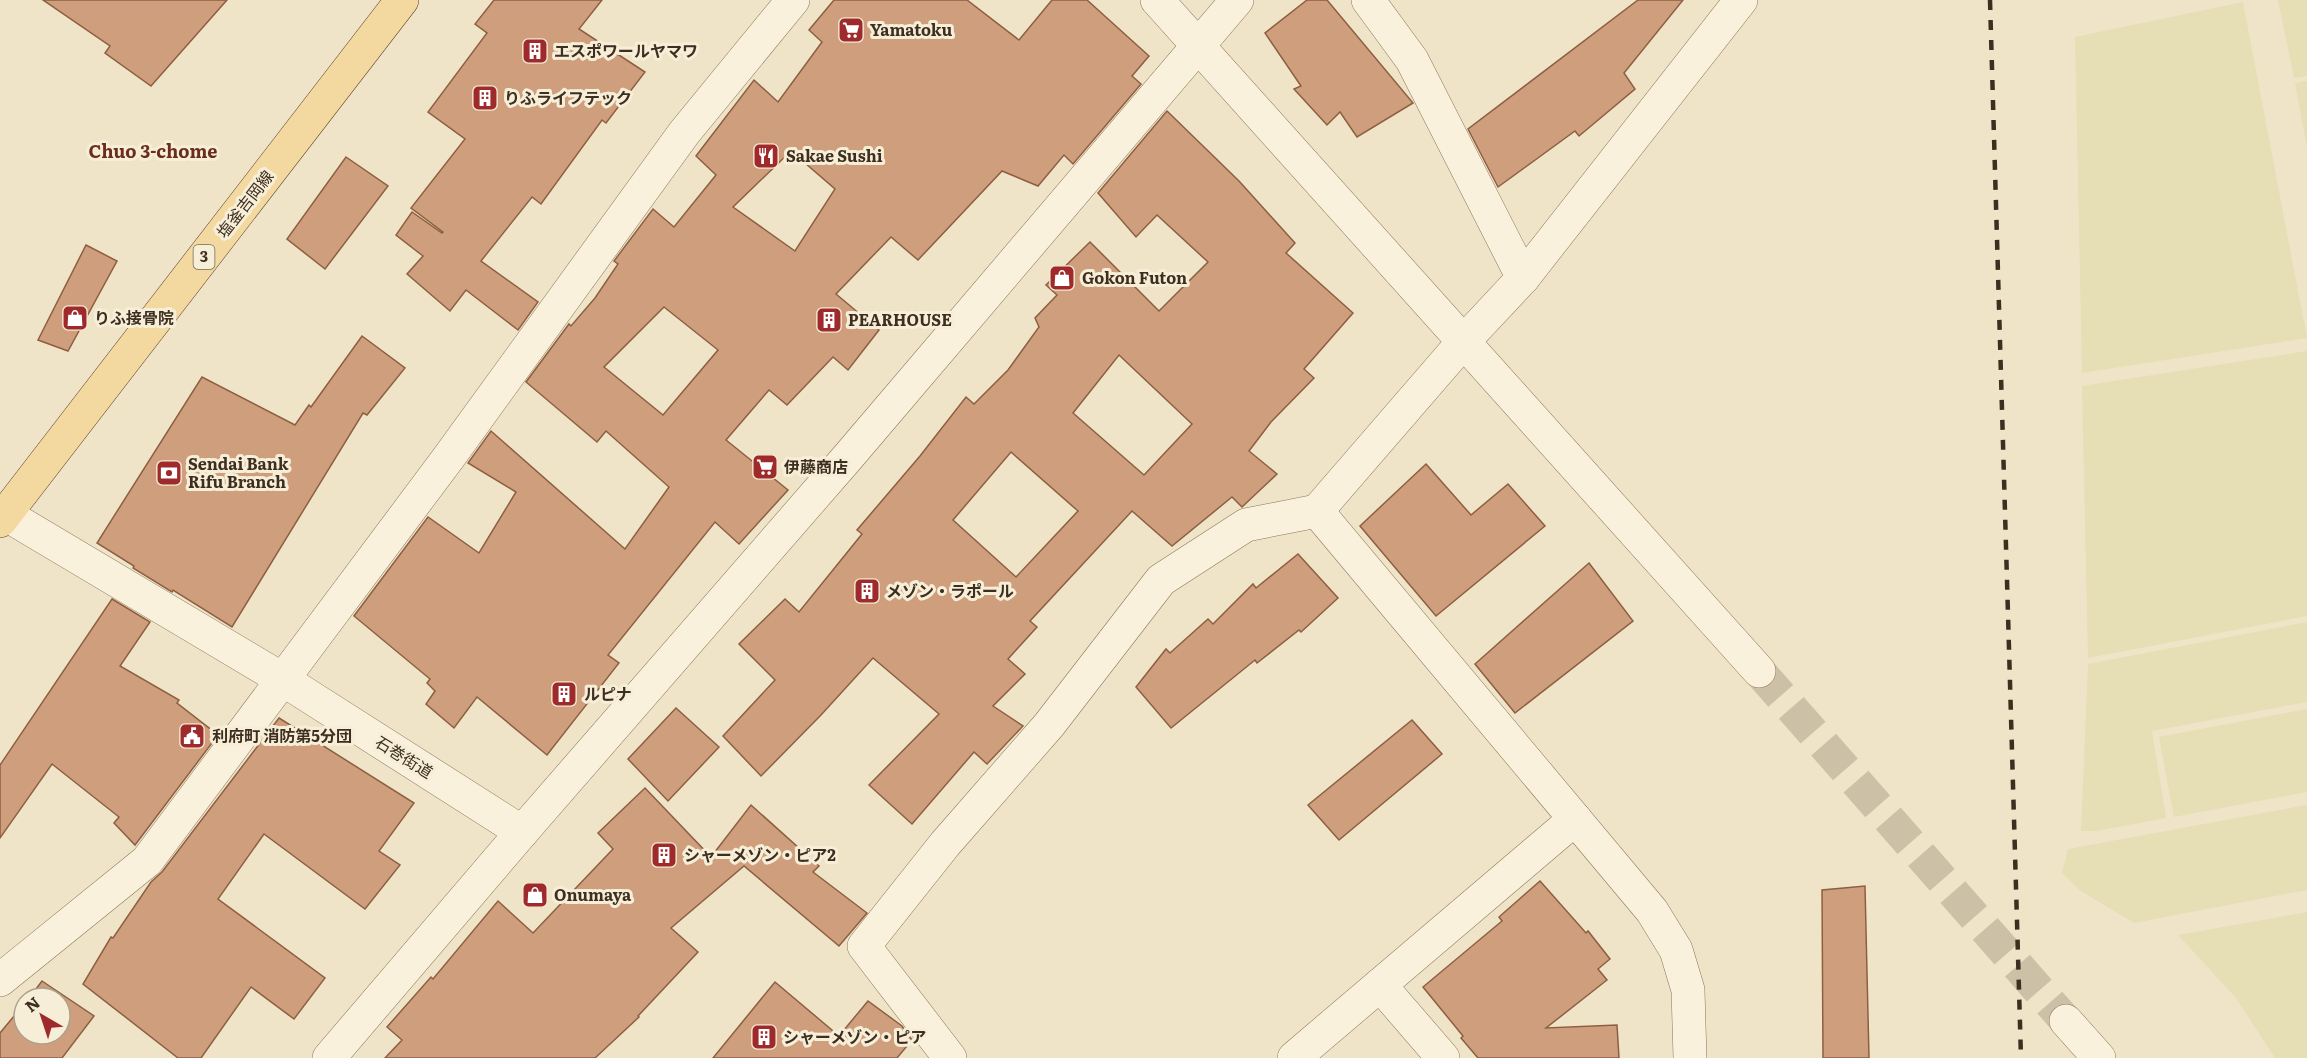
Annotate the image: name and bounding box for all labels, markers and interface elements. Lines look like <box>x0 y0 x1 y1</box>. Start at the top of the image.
supermarket icon: Yamatoku <box>836 15 866 45</box>
place label: Yamatoku <box>870 17 952 41</box>
building icon: エスポワールヤマワ <box>520 36 550 66</box>
place label: エスポワールヤマワ <box>554 38 698 62</box>
building icon: りふライフテック <box>470 83 500 113</box>
place label: りふライフテック <box>504 85 632 109</box>
district label: Chuo 3-chome <box>89 137 217 164</box>
restaurant icon: Sakae Sushi <box>751 141 781 171</box>
place label: Sakae Sushi <box>786 143 883 167</box>
street label: 塩釜吉岡線 <box>210 164 278 242</box>
road number: 3 <box>194 245 214 269</box>
shop icon: Gokon Futon <box>1047 263 1077 293</box>
place label: Gokon Futon <box>1082 265 1187 289</box>
shop icon: りふ接骨院 <box>60 303 90 333</box>
place label: りふ接骨院 <box>94 305 174 329</box>
building icon: PEARHOUSE <box>814 305 844 335</box>
place label: PEARHOUSE <box>848 307 952 331</box>
place label: Sendai Bank Rifu Branch <box>188 451 289 493</box>
supermarket icon: 伊藤商店 <box>750 452 780 482</box>
place label: 伊藤商店 <box>783 454 848 478</box>
bank icon: Sendai Bank Rifu Branch <box>154 458 184 488</box>
building icon: メゾン・ラポール <box>852 576 882 606</box>
place label: メゾン・ラポール <box>886 578 1014 602</box>
building icon: ルピナ <box>549 679 579 709</box>
place label: ルピナ <box>584 681 632 705</box>
public building icon: 利府町 消防第5分団 <box>177 721 207 751</box>
place label: 利府町 消防第5分団 <box>212 723 352 747</box>
street label: 石巻街道 <box>371 729 438 783</box>
building icon: シャーメゾン・ピア2 <box>649 840 679 870</box>
place label: シャーメゾン・ピア2 <box>684 842 836 866</box>
shop icon: Onumaya <box>520 880 550 910</box>
place label: Onumaya <box>554 882 632 906</box>
north arrow <box>12 986 72 1046</box>
text: N <box>19 990 45 1017</box>
building icon: シャーメゾン・ピア <box>749 1022 779 1052</box>
place label: シャーメゾン・ピア <box>783 1024 926 1048</box>

